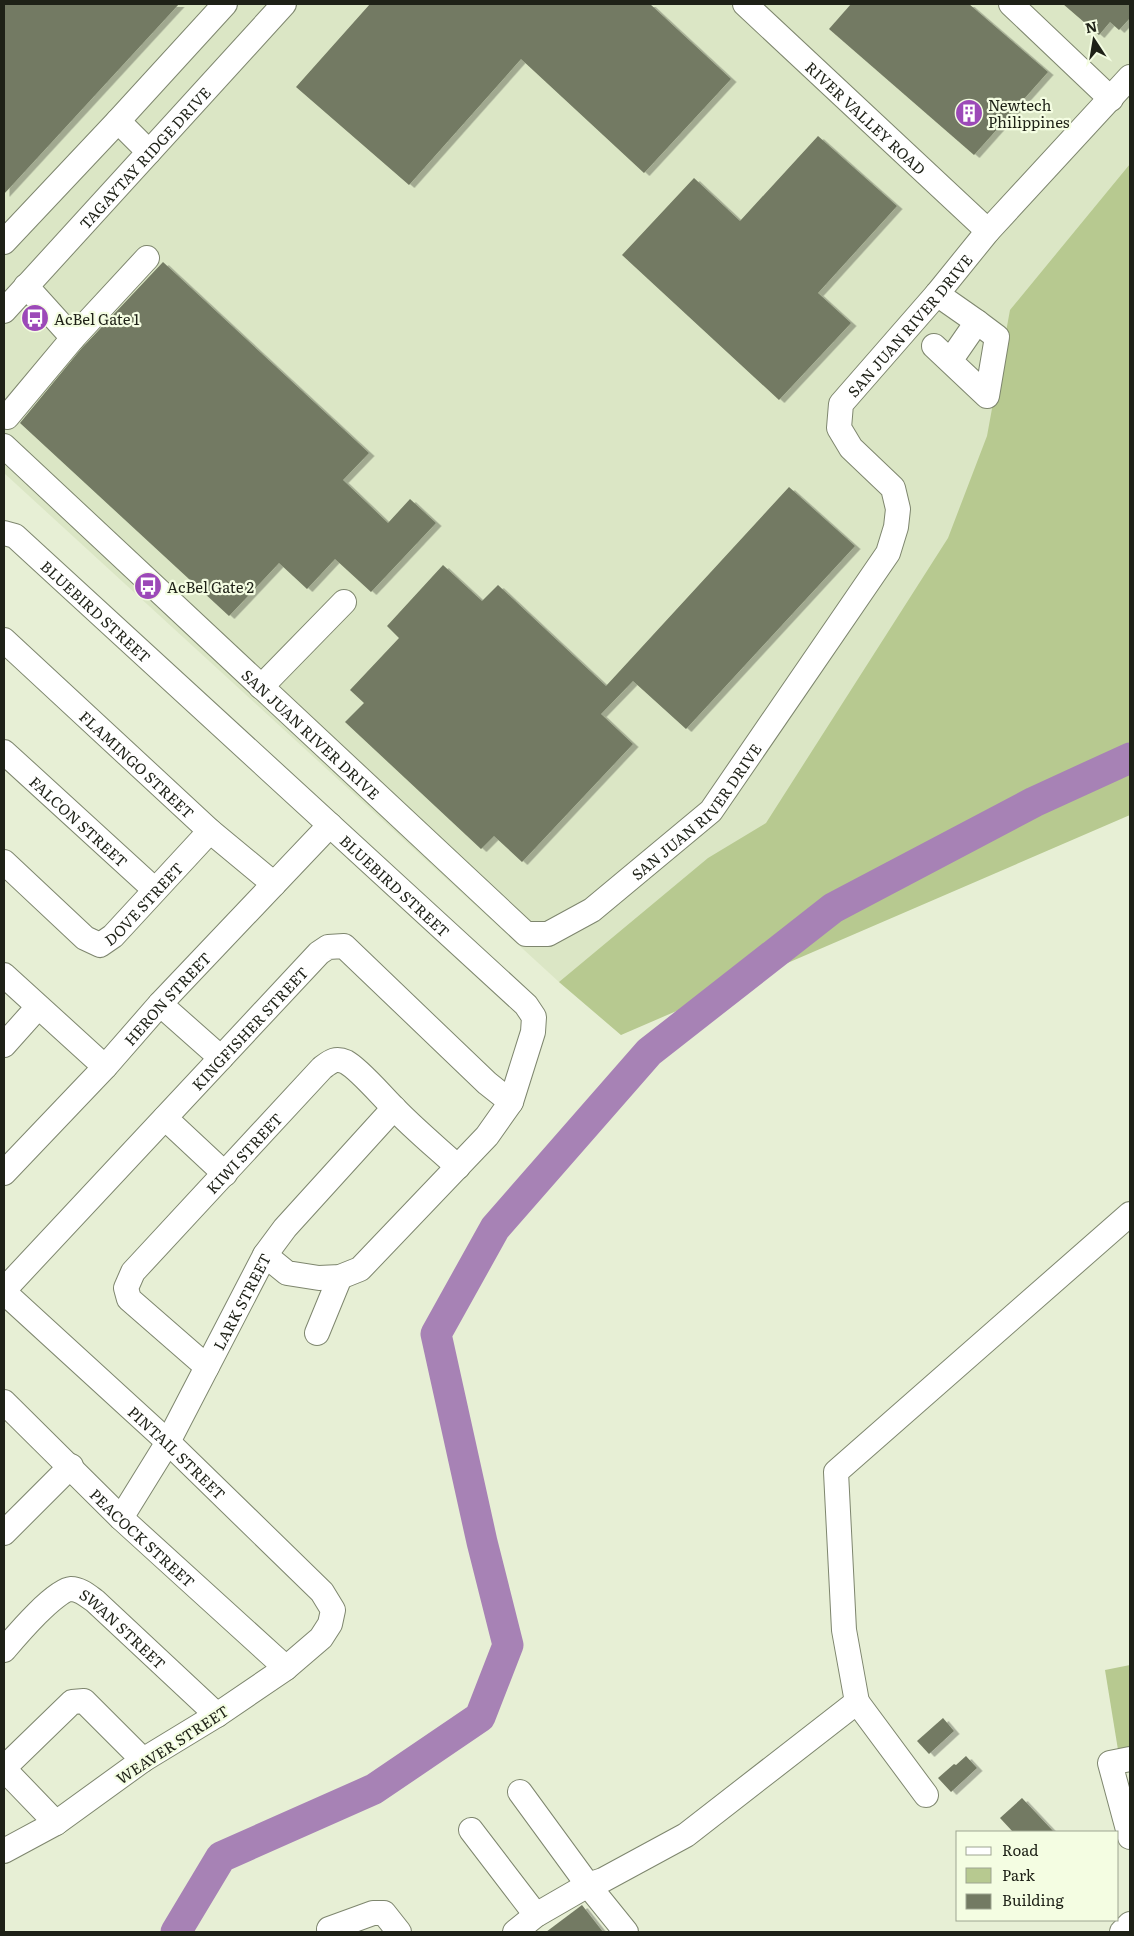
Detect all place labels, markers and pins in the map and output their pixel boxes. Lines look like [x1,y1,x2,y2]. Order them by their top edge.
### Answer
place label: Newtech Philippines [988,93,1070,133]
building icon: Newtech Philippines [954,98,984,128]
bus stop icon: AcBel Gate 1 [20,303,50,333]
place label: AcBel Gate 1 [54,307,140,330]
bus stop icon: AcBel Gate 2 [133,571,163,601]
place label: AcBel Gate 2 [167,575,255,598]

